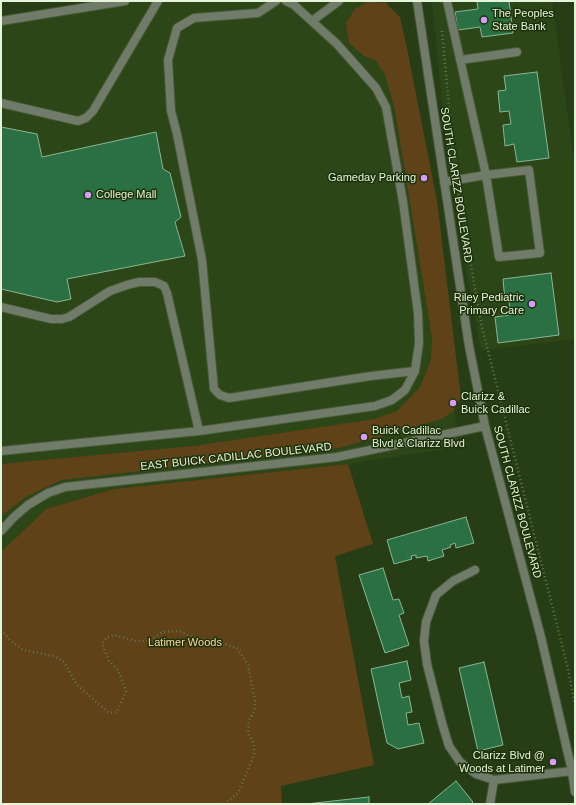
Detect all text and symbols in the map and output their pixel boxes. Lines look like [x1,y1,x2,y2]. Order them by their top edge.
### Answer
place label: The Peoples State Bank [492,7,554,33]
marker: The Peoples State Bank [479,15,489,25]
street label: SOUTH CLARIZZ BOULEVARD [437,106,475,264]
place label: Gameday Parking [328,171,416,185]
marker: Gameday Parking [419,173,429,183]
place label: College Mall [96,188,157,202]
marker: College Mall [83,190,93,200]
place label: Riley Pediatric Primary Care [454,291,524,317]
marker: Riley Pediatric Primary Care [527,299,537,309]
place label: Clarizz & Buick Cadillac [461,390,530,416]
marker: Clarizz & Buick Cadillac [448,398,458,408]
place label: Buick Cadillac Blvd & Clarizz Blvd [372,424,465,450]
street label: SOUTH CLARIZZ BOULEVARD [490,424,544,580]
marker: Buick Cadillac Blvd & Clarizz Blvd [359,432,369,442]
street label: EAST BUICK CADILLAC BOULEVARD [140,440,332,474]
park label: Latimer Woods [148,636,222,650]
place label: Clarizz Blvd @ Woods at Latimer [459,749,545,775]
marker: Clarizz Blvd @ Woods at Latimer [548,757,558,767]

